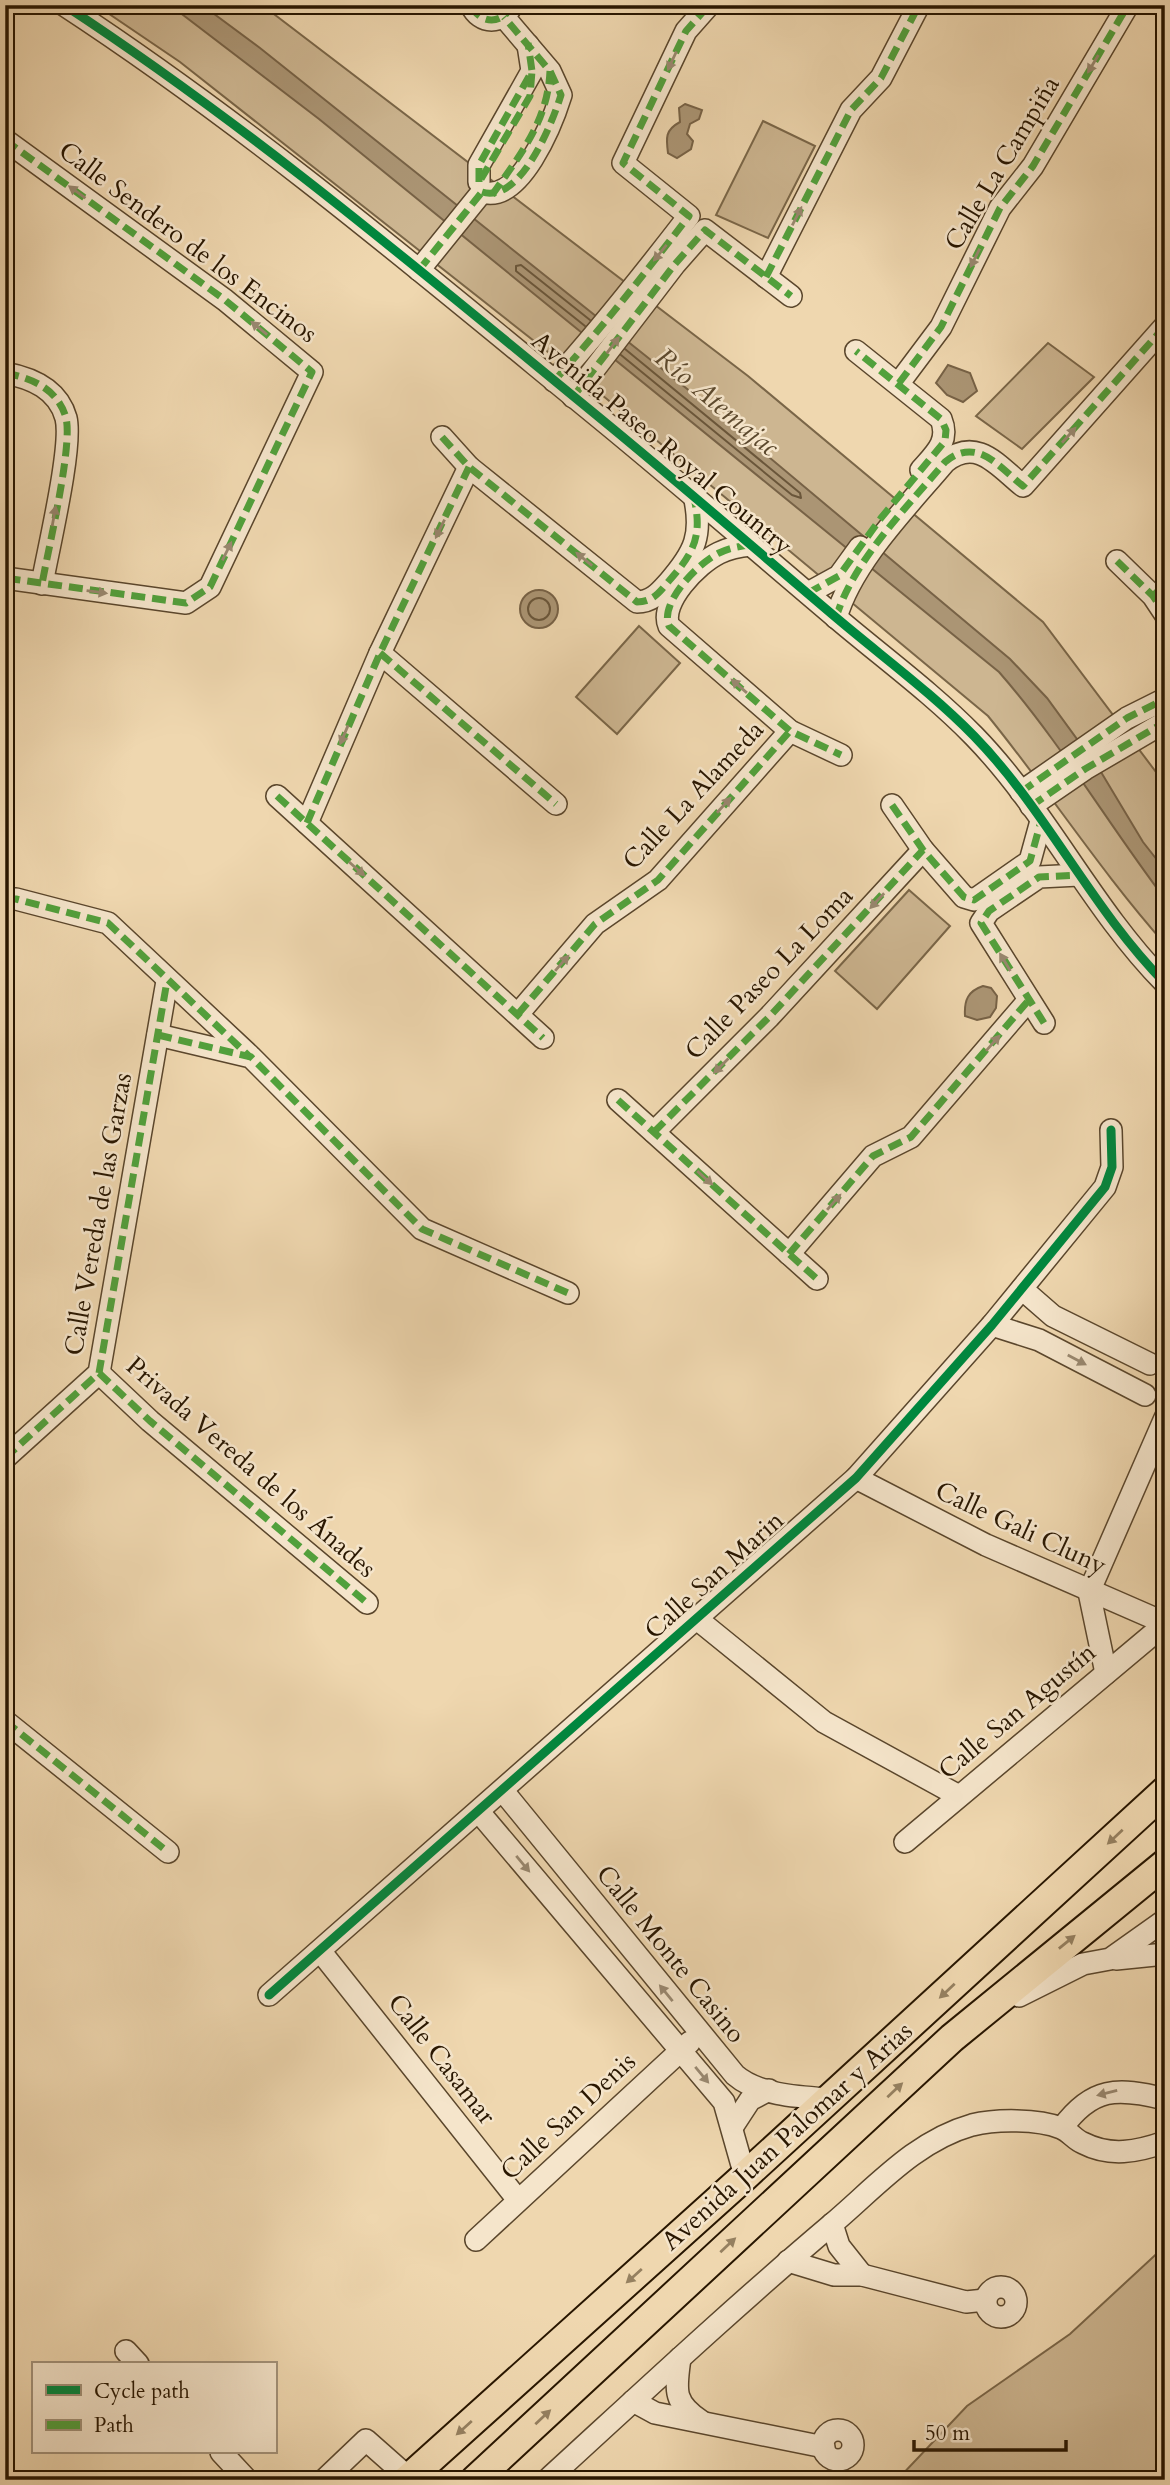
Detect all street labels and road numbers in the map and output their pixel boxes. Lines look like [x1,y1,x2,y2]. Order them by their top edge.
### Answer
street label: Calle La Campiña [936,69,1068,257]
street label: Calle Sendero de los Encinos [52,133,324,351]
street label: Avenida Paseo Royal Country [524,323,800,563]
street label: Calle La Alameda [615,713,771,877]
street label: Calle Paseo La Loma [677,879,861,1067]
street label: Calle Vereda de las Garzas [56,1070,140,1358]
street label: Privada Vereda de los Ánades [119,1349,383,1585]
street label: Calle Gali Cluny [930,1473,1113,1583]
street label: Calle San Marin [637,1503,791,1647]
street label: Calle San Agustín [931,1635,1103,1787]
street label: Calle Monte Casino [588,1858,754,2050]
street label: Calle Casamar [380,1986,504,2132]
street label: Avenida Juan Palomar y Arias [654,2014,920,2258]
street label: Calle San Denis [493,2044,643,2188]

